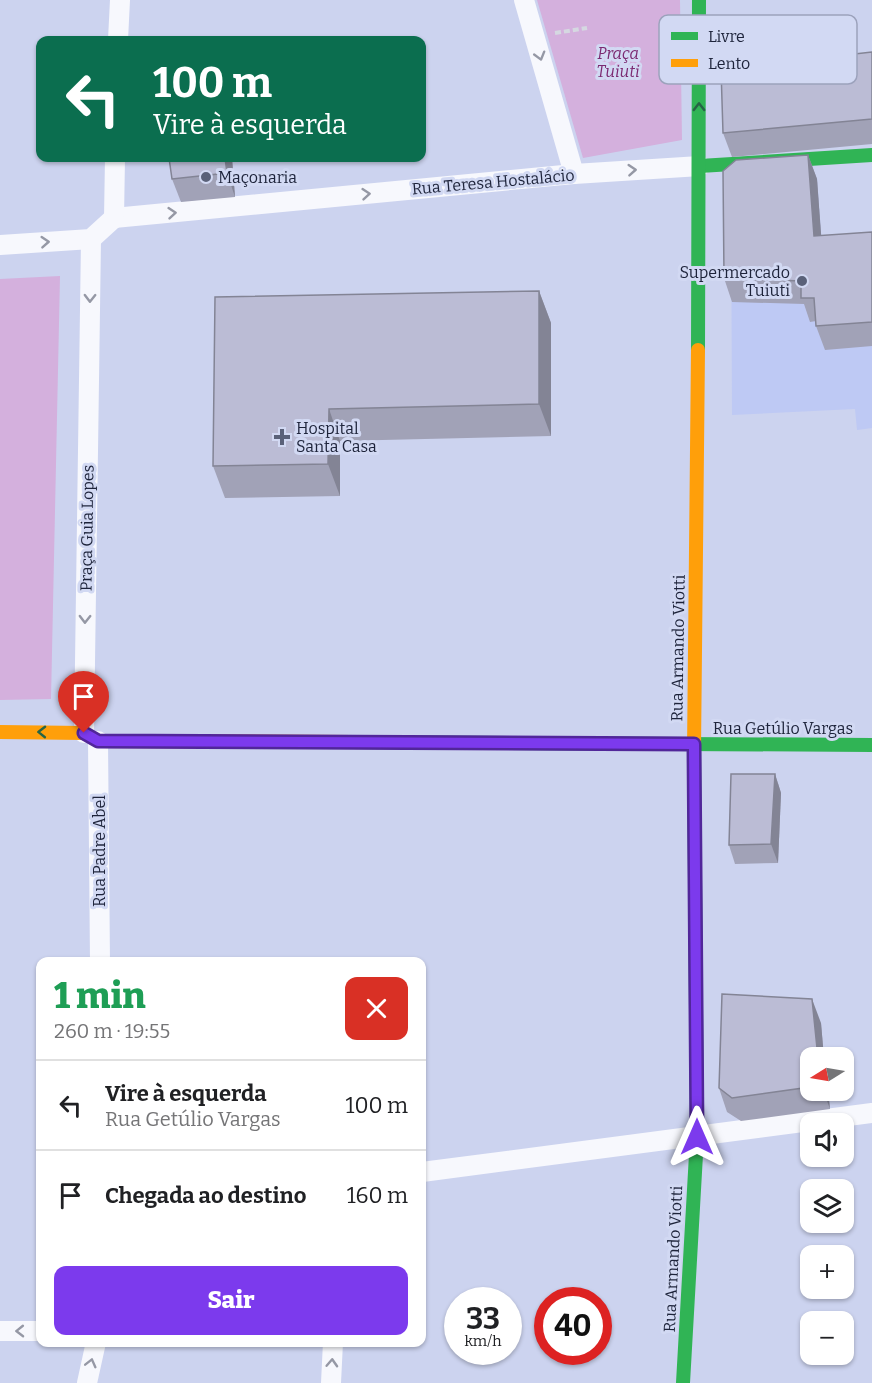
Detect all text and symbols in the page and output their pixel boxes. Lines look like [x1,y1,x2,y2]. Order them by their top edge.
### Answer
legend [659,15,857,84]
text: Livre [708,27,745,46]
park label: Praça Tuiuti [597,44,640,81]
one-way arrow [533,50,545,61]
text: Lento [708,54,750,73]
text: 100 m [153,58,272,108]
icon: left [54,60,132,138]
one-way arrow [693,103,706,112]
text: Vire à esquerda [153,109,347,141]
one-way arrow [628,164,637,177]
street label: Rua Teresa Hostalácio [411,165,575,199]
place label: Maçonaria [218,168,297,187]
marker: Maçonaria [199,170,213,184]
one-way arrow [362,188,371,201]
one-way arrow [167,207,176,220]
one-way arrow [41,236,50,249]
place label: Supermercado Tuiuti [680,263,790,300]
marker: Supermercado Tuiuti [795,274,809,288]
one-way arrow [84,293,96,302]
place label: Hospital Santa Casa [296,419,377,456]
marker: Hospital Santa Casa [273,428,291,446]
street label: Praça Guia Lopes [76,465,98,591]
street label: Rua Armando Viotti [667,574,689,722]
one-way arrow [79,614,91,623]
pin [58,671,109,733]
icon: arrive [67,680,100,713]
street label: Rua Getúlio Vargas [713,719,853,738]
one-way arrow [37,726,46,738]
street label: Rua Padre Abel [90,795,109,907]
text: 1 min [54,974,146,1018]
button: close [345,977,408,1040]
text: 260 m · 19:55 [54,1019,170,1043]
north arrow [800,1047,854,1101]
map controls [800,1047,854,1365]
text: Vire à esquerda [105,1080,266,1107]
icon: left [54,1089,87,1122]
text: 100 m [345,1092,408,1119]
position arrow [665,1105,729,1169]
text: Rua Getúlio Vargas [105,1107,281,1131]
button: sound [800,1113,854,1167]
icon: arrive [54,1179,87,1212]
button: layers [800,1179,854,1233]
text: Chegada ao destino [105,1182,306,1209]
text: 160 m [347,1182,408,1209]
street label: Rua Armando Viotti [660,1185,686,1333]
button: + [800,1245,854,1299]
button: Sair [54,1266,408,1335]
speed limit sign: 40 [534,1287,612,1365]
text: 33 [466,1301,500,1337]
button: − [800,1311,854,1365]
one-way arrow [16,1325,25,1337]
text: km/h [464,1332,502,1350]
one-way arrow [84,1358,97,1368]
one-way arrow [326,1358,339,1367]

